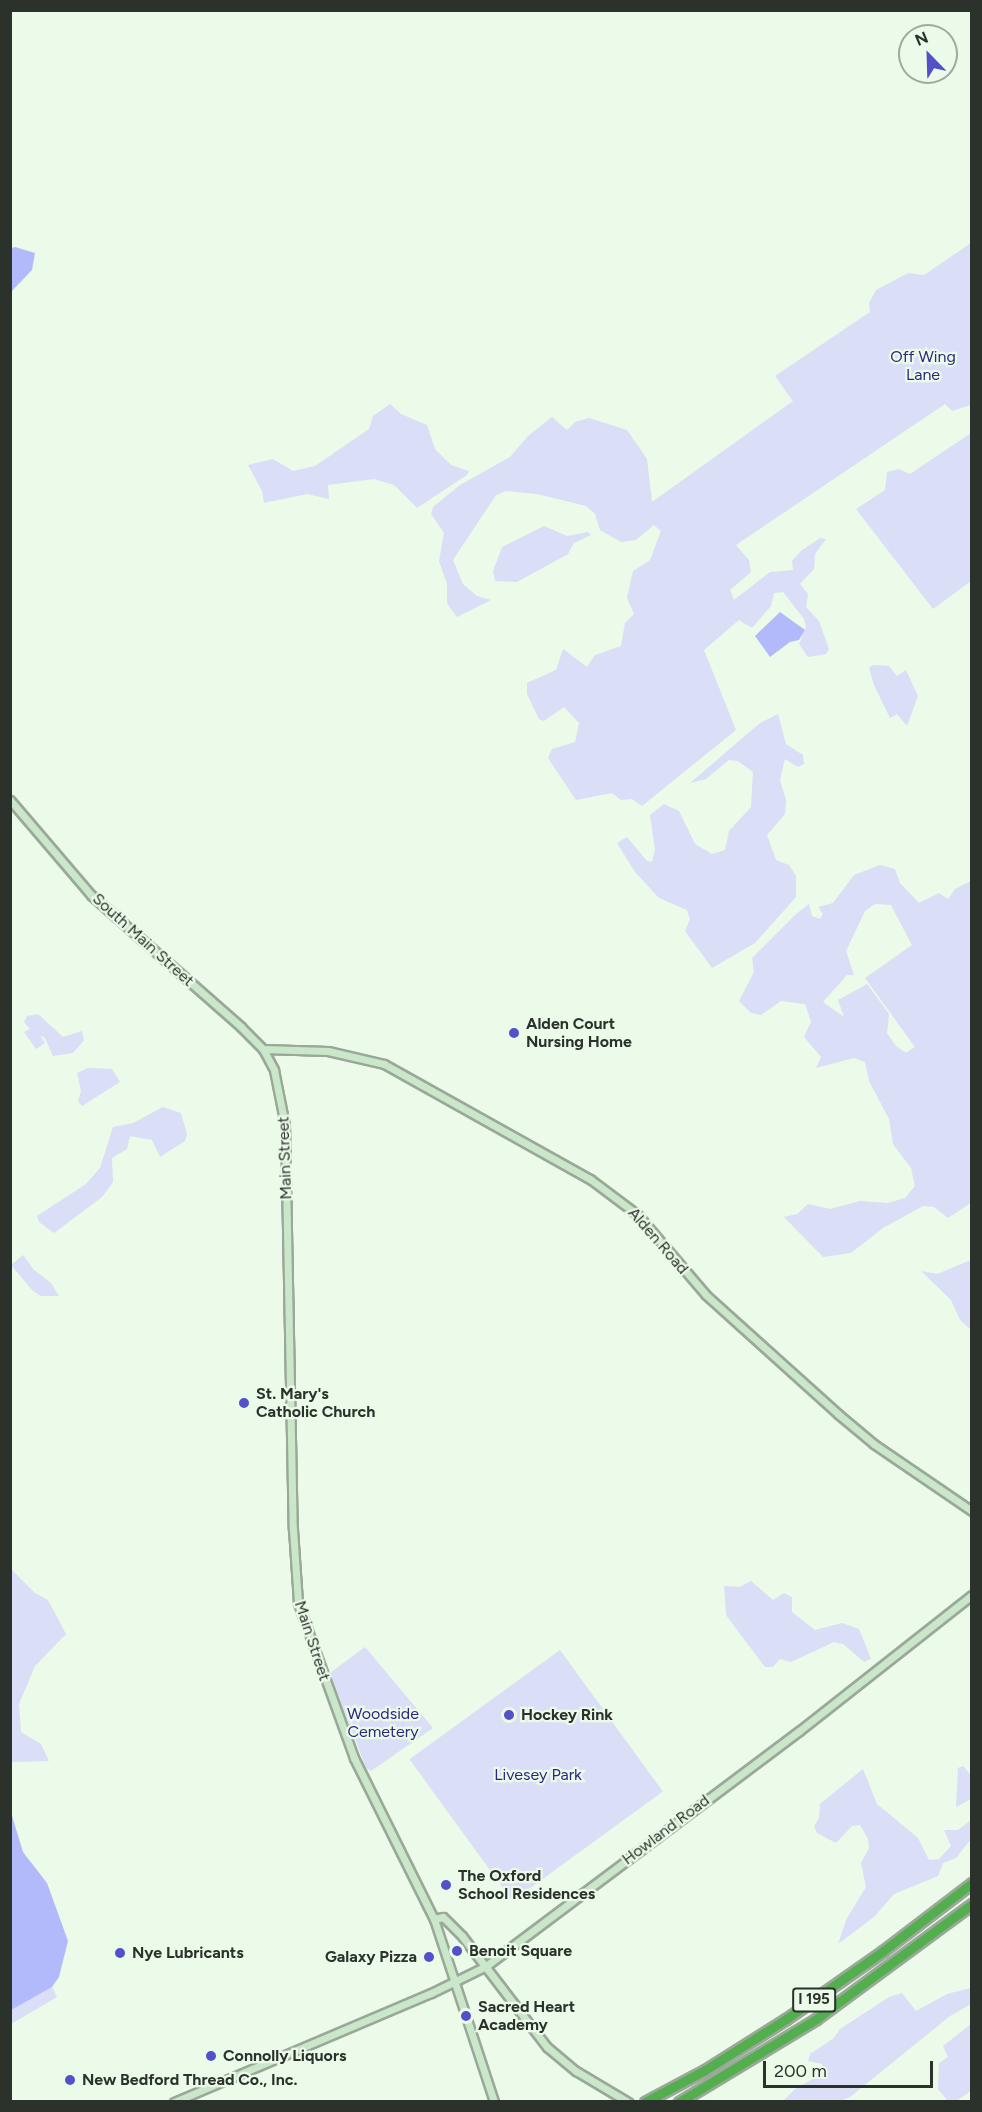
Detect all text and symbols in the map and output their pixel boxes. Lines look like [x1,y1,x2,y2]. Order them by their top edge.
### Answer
north arrow [898,24,958,84]
text: N [912,28,931,50]
park label: Off Wing Lane [890,347,956,385]
street label: South Main Street [88,889,198,991]
place label: Alden Court Nursing Home [526,1014,632,1052]
marker: Alden Court Nursing Home [507,1026,521,1040]
street label: Main Street [274,1116,296,1200]
street label: Alden Road [624,1204,692,1278]
place label: St. Mary's Catholic Church [256,1384,375,1422]
marker: St. Mary's Catholic Church [237,1396,251,1410]
street label: Main Street [290,1599,334,1683]
park label: Woodside Cemetery [347,1704,419,1742]
place label: Hockey Rink [521,1705,613,1725]
marker: Hockey Rink [502,1708,516,1722]
park label: Livesey Park [494,1765,582,1785]
street label: Howland Road [619,1791,713,1869]
place label: The Oxford School Residences [458,1866,595,1904]
marker: The Oxford School Residences [439,1878,453,1892]
place label: Benoit Square [469,1941,572,1961]
place label: Nye Lubricants [132,1943,244,1963]
marker: Benoit Square [450,1944,464,1958]
marker: Nye Lubricants [113,1946,127,1960]
place label: Galaxy Pizza [325,1947,417,1967]
marker: Galaxy Pizza [422,1950,436,1964]
road number: I 195 [792,1988,836,2012]
place label: Sacred Heart Academy [478,1997,575,2035]
marker: Sacred Heart Academy [459,2009,473,2023]
place label: Connolly Liquors [223,2046,346,2066]
marker: Connolly Liquors [204,2049,218,2063]
scale bar [766,2049,936,2087]
text: 200 m [774,2060,827,2082]
place label: New Bedford Thread Co., Inc. [82,2070,297,2090]
marker: New Bedford Thread Co., Inc. [63,2073,77,2087]

